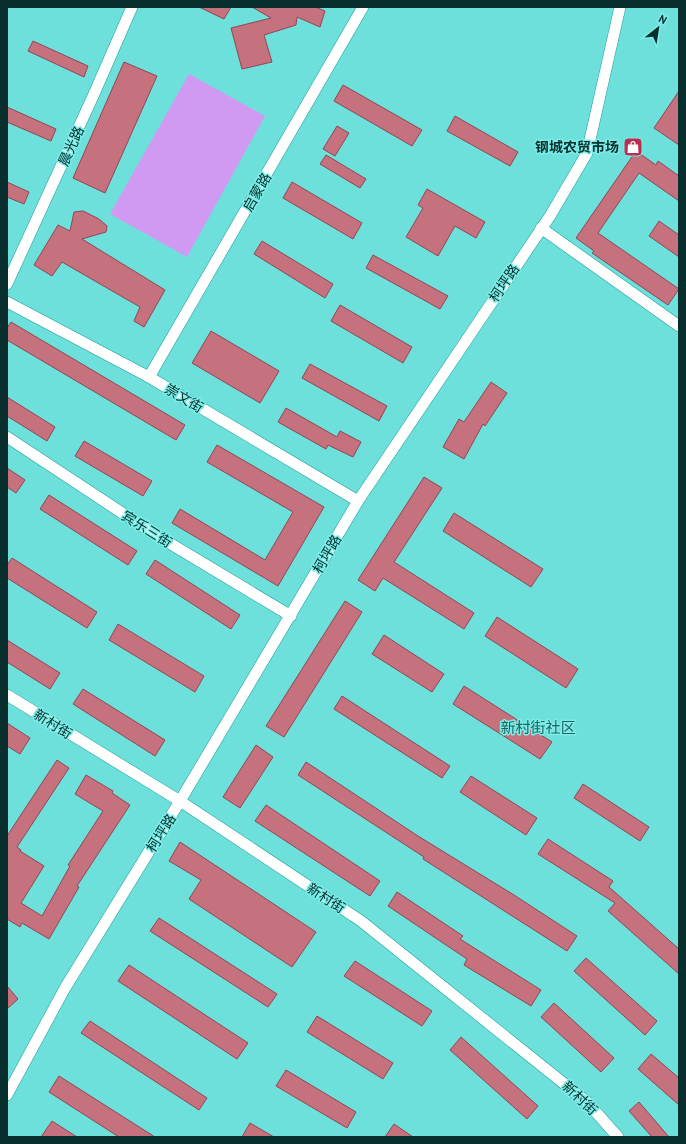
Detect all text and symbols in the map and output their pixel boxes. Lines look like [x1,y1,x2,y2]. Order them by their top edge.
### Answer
north arrow [638,8,678,48]
text: N [656,11,670,27]
street label: 晨光路 [54,123,88,169]
shop icon: 钢城农贸市场 [622,136,644,158]
place label: 钢城农贸市场 [535,138,619,156]
street label: 启蒙路 [239,169,275,215]
street label: 柯坪路 [485,261,523,305]
street label: 崇文街 [161,379,207,417]
street label: 宾乐三街 [118,507,176,551]
street label: 柯坪路 [309,531,345,577]
street label: 新村街 [30,705,76,743]
district label: 新村街社区 [500,718,576,737]
street label: 柯坪路 [142,810,180,856]
street label: 新村街 [303,879,349,917]
street label: 新村街 [559,1077,601,1119]

